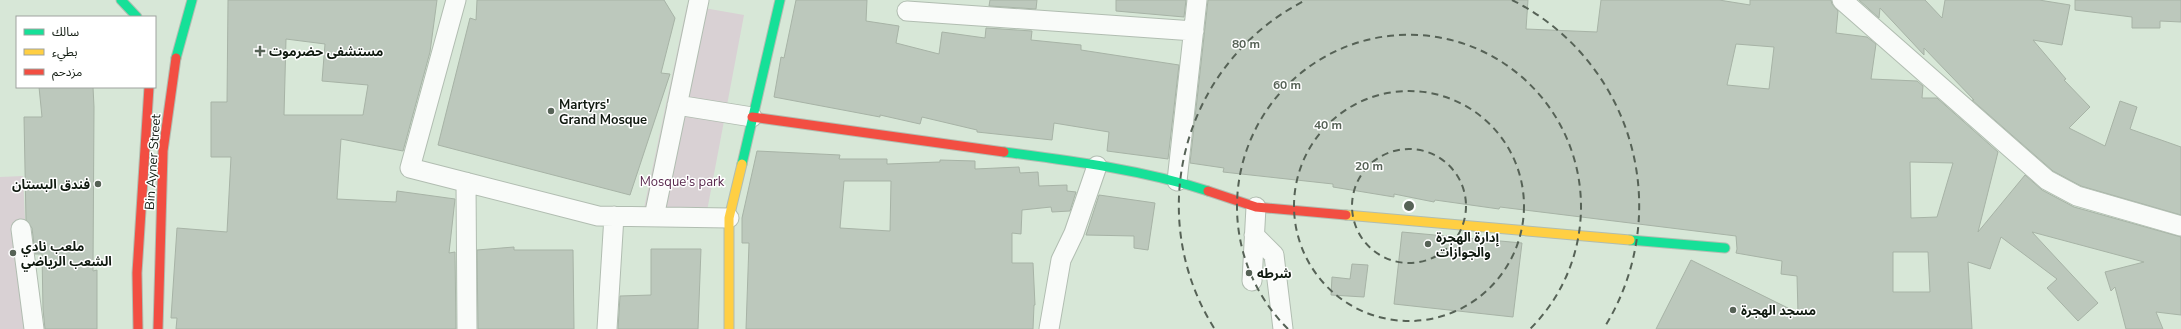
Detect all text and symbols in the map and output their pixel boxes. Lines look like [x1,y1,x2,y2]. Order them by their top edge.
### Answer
legend [16,16,156,88]
text: سالك [52,24,79,40]
text: 80 m [1232,36,1260,52]
place label: مستشفى حضرموت [269,43,383,61]
text: بطيء [52,44,78,62]
marker: مستشفى حضرموت [254,45,266,57]
text: مزدحم [52,64,82,81]
text: 60 m [1273,77,1301,93]
place label: Martyrs' Grand Mosque [559,96,647,129]
marker: Martyrs' Grand Mosque [546,106,556,116]
street label: Bin Ayner Street [141,113,165,211]
text: 40 m [1314,117,1342,133]
text: 20 m [1355,158,1383,174]
park label: Mosque's park [640,173,725,191]
place label: فندق البستان [12,176,90,194]
marker: فندق البستان [93,179,103,189]
centre of rings [1402,199,1416,213]
place label: إدارة الهجرة والجوازات [1436,229,1500,262]
place label: ملعب نادي الشعب الرياضي [21,238,112,272]
marker: إدارة الهجرة والجوازات [1423,239,1433,249]
marker: ملعب نادي الشعب الرياضي [8,248,18,258]
place label: شرطه [1257,265,1292,283]
marker: شرطه [1244,268,1254,278]
place label: مسجد الهجرة [1741,302,1816,320]
marker: مسجد الهجرة [1728,305,1738,315]

